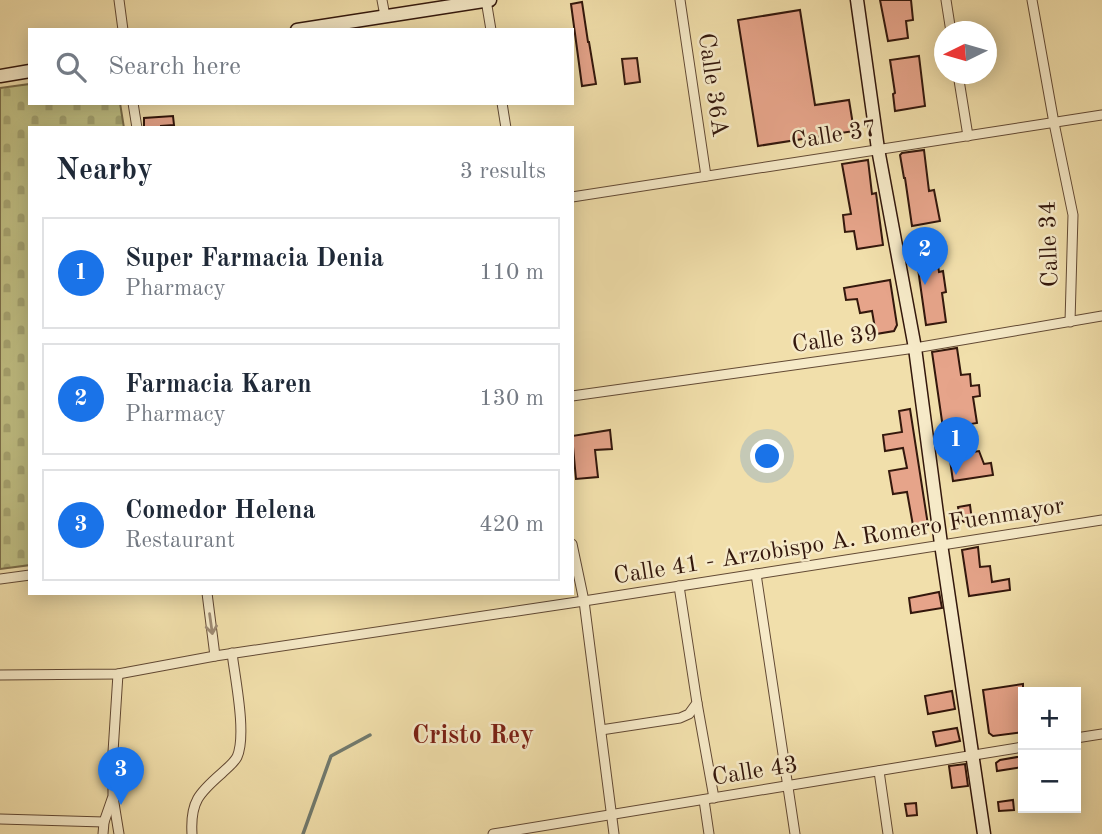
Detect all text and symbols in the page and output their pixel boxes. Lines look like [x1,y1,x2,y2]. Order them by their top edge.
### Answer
north arrow [934,21,997,84]
search box [28,28,574,105]
street label: Calle 36A [693,31,731,139]
icon: search [52,48,90,86]
text: Search here [108,54,241,80]
street label: Calle 37 [789,117,879,155]
text: Nearby [56,156,153,186]
text: 3 results [460,160,546,183]
street label: Calle 34 [1036,200,1064,288]
pin: 2 [902,227,948,285]
text: Super Farmacia Denia [125,246,384,272]
text: 1 [74,261,88,284]
text: 110 m [479,261,544,284]
text: Pharmacy [125,277,226,300]
street label: Calle 39 [791,322,879,358]
text: Farmacia Karen [125,372,312,398]
text: 2 [74,387,88,410]
text: 130 m [479,387,544,410]
text: Pharmacy [125,403,226,426]
pin: 1 [933,417,979,475]
your location [750,439,784,473]
street label: Calle 41 - Arzobispo A. Romero Fuenmayor [612,494,1066,590]
text: Comedor Helena [125,498,316,524]
text: 3 [74,513,88,536]
text: 420 m [479,513,544,536]
text: Restaurant [125,529,235,552]
one-way arrow [205,613,218,635]
map controls [1018,687,1081,813]
button: + [1018,687,1081,750]
district label: Cristo Rey [412,723,534,749]
pin: 3 [98,747,144,805]
button: − [1018,750,1081,813]
street label: Calle 43 [710,753,800,791]

